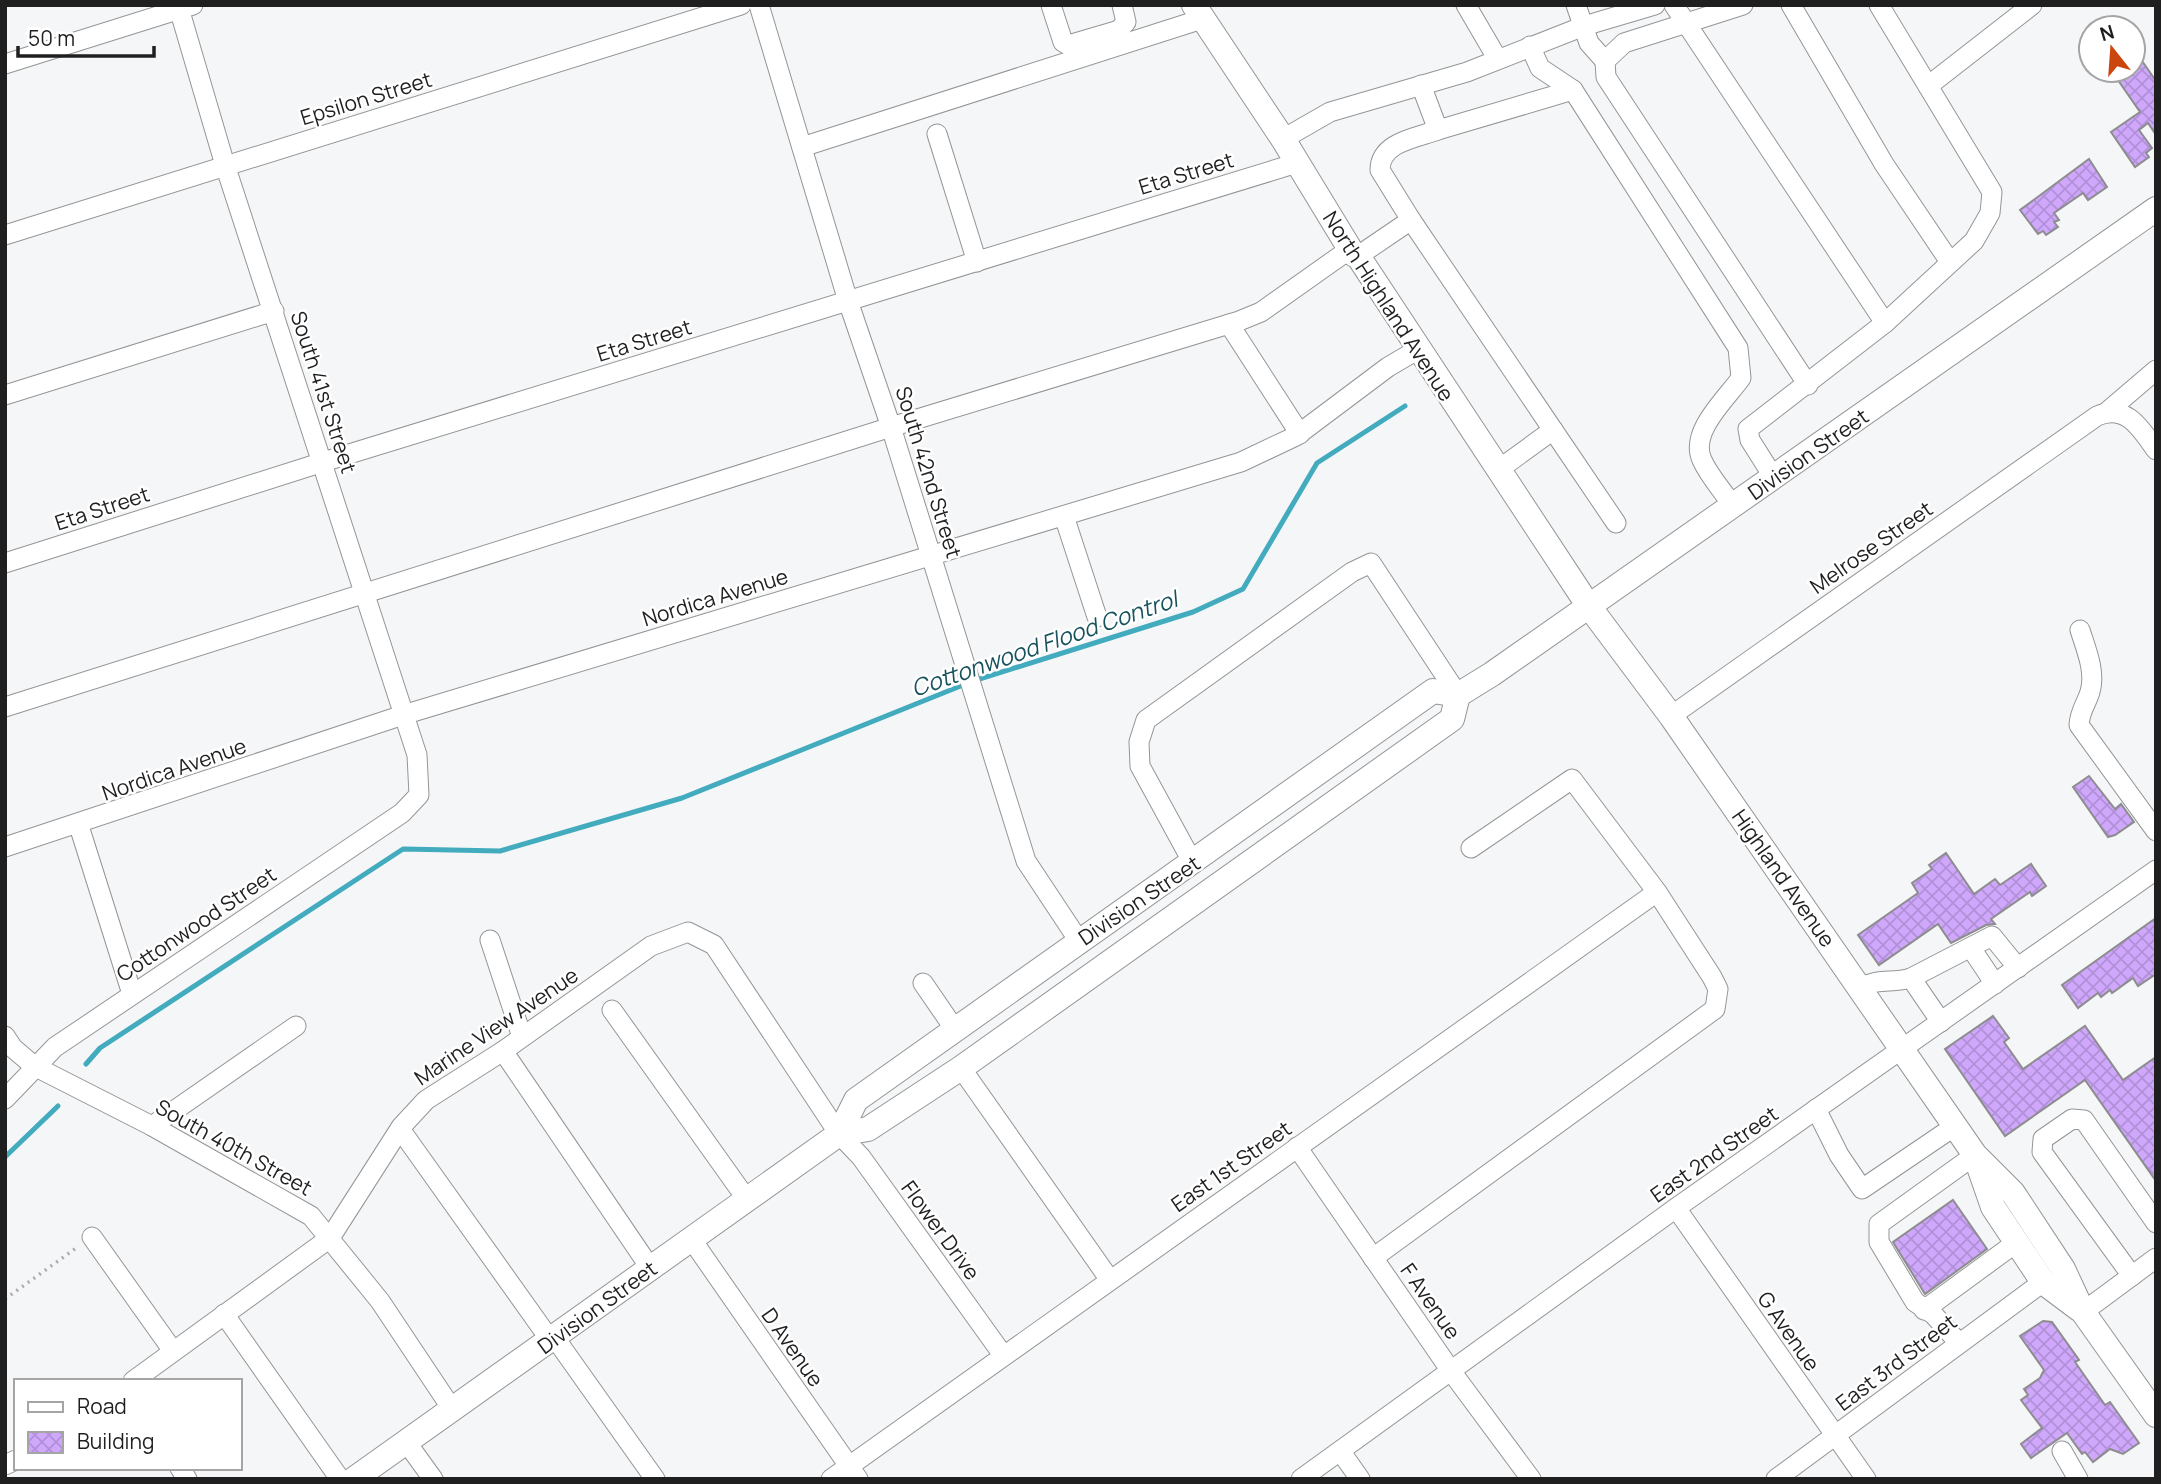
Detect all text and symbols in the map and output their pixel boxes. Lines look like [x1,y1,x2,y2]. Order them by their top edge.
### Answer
scale bar [18,14,154,58]
north arrow [2077,14,2147,84]
text: N [2097,18,2117,47]
text: 50 m [28,24,75,52]
street label: Epsilon Street [297,65,435,131]
street label: Eta Street [1135,145,1237,201]
street label: North Highland Avenue [1317,206,1461,406]
street label: South 41st Street [285,307,363,477]
street label: Eta Street [593,312,695,368]
street label: South 42nd Street [890,383,968,561]
street label: Division Street [1742,402,1874,506]
street label: Eta Street [51,480,153,536]
street label: Melrose Street [1804,494,1938,600]
street label: Nordica Avenue [639,562,791,632]
water label: Cottonwood Flood Control [907,582,1184,704]
street label: Nordica Avenue [98,731,250,807]
street label: Highland Avenue [1726,804,1842,952]
street label: Division Street [1073,849,1205,951]
street label: Cottonwood Street [111,860,281,988]
street label: Marine View Avenue [409,961,583,1091]
street label: South 40th Street [151,1092,317,1202]
street label: East 2nd Street [1645,1100,1783,1208]
street label: East 1st Street [1165,1114,1297,1218]
street label: Flower Drive [895,1175,987,1285]
street label: Division Street [532,1254,662,1360]
street label: F Avenue [1395,1257,1467,1345]
street label: G Avenue [1751,1286,1827,1376]
street label: D Avenue [756,1302,830,1392]
street label: East 3rd Street [1830,1307,1962,1417]
legend [14,1379,242,1470]
text: Road [77,1392,127,1420]
text: Building [77,1427,154,1455]

